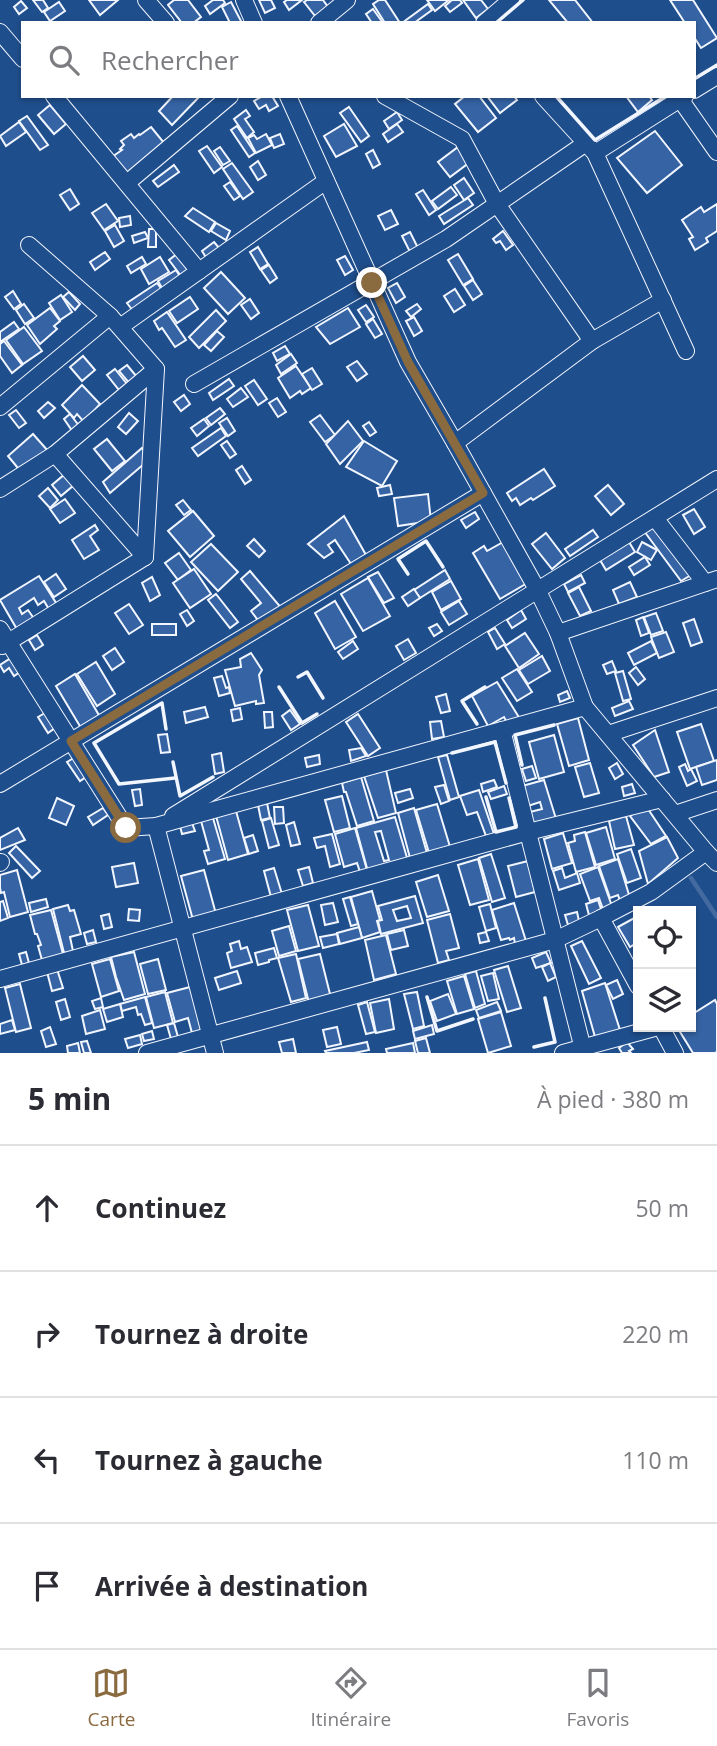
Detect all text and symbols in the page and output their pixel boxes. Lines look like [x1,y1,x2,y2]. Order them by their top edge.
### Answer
search box [21,21,696,98]
icon: search [45,41,83,79]
text: Rechercher [101,42,239,78]
route end [356,267,387,298]
route start [110,812,141,843]
map controls [633,906,696,1032]
button: locate [633,906,696,969]
button: layers [633,969,696,1032]
text: 5 min [28,1078,111,1119]
text: À pied · 380 m [537,1083,689,1115]
icon: ahead [28,1189,66,1227]
text: Continuez [95,1190,226,1226]
text: 50 m [635,1192,689,1224]
icon: right [28,1315,66,1353]
text: Tournez à droite [95,1316,308,1352]
text: 220 m [622,1318,689,1350]
icon: left [28,1441,66,1479]
text: Tournez à gauche [95,1442,323,1478]
text: 110 m [622,1444,689,1476]
icon: arrive [28,1567,66,1605]
text: Arrivée à destination [95,1568,368,1604]
tab: Carte [88,1664,135,1732]
tab: Itinéraire [311,1664,391,1732]
tab: Favoris [566,1664,629,1732]

